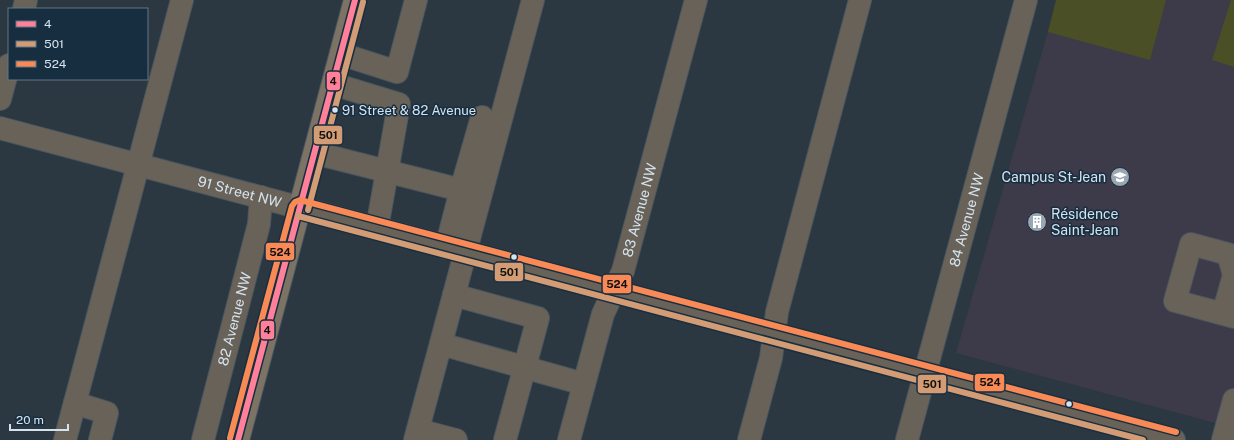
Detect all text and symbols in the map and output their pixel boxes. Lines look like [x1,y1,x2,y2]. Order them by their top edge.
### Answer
legend [8,8,148,80]
text: 4 [44,17,52,31]
text: 501 [44,37,64,51]
text: 524 [44,57,67,71]
line badge: 4 [326,71,341,91]
text: 4 [329,75,337,87]
place label: 91 Street & 82 Avenue [342,103,476,118]
marker: 91 Street & 82 Avenue [330,105,340,115]
line badge: 501 [313,125,343,145]
text: 501 [318,129,338,141]
street label: 83 Avenue NW [619,161,660,259]
school or university icon: Campus St-Jean [1109,166,1131,188]
place label: Campus St-Jean [1002,169,1106,185]
street label: 84 Avenue NW [946,171,987,269]
street label: 91 Street NW [196,173,284,211]
place label: Résidence Saint-Jean [1051,206,1119,238]
building icon: Résidence Saint-Jean [1026,211,1048,233]
line badge: 524 [265,242,295,261]
text: 524 [269,246,291,258]
unlabelled marker [509,252,519,262]
line badge: 501 [494,262,524,282]
text: 501 [499,266,519,278]
street label: 82 Avenue NW [215,270,254,368]
line badge: 524 [602,274,632,294]
text: 524 [606,278,628,290]
line badge: 4 [260,320,275,340]
text: 4 [263,324,271,336]
line badge: 524 [974,373,1005,392]
line badge: 501 [917,374,947,394]
text: 524 [979,376,1001,388]
text: 501 [922,378,942,390]
unlabelled marker [1064,399,1074,409]
scale bar [10,406,68,432]
text: 20 m [16,413,44,427]

